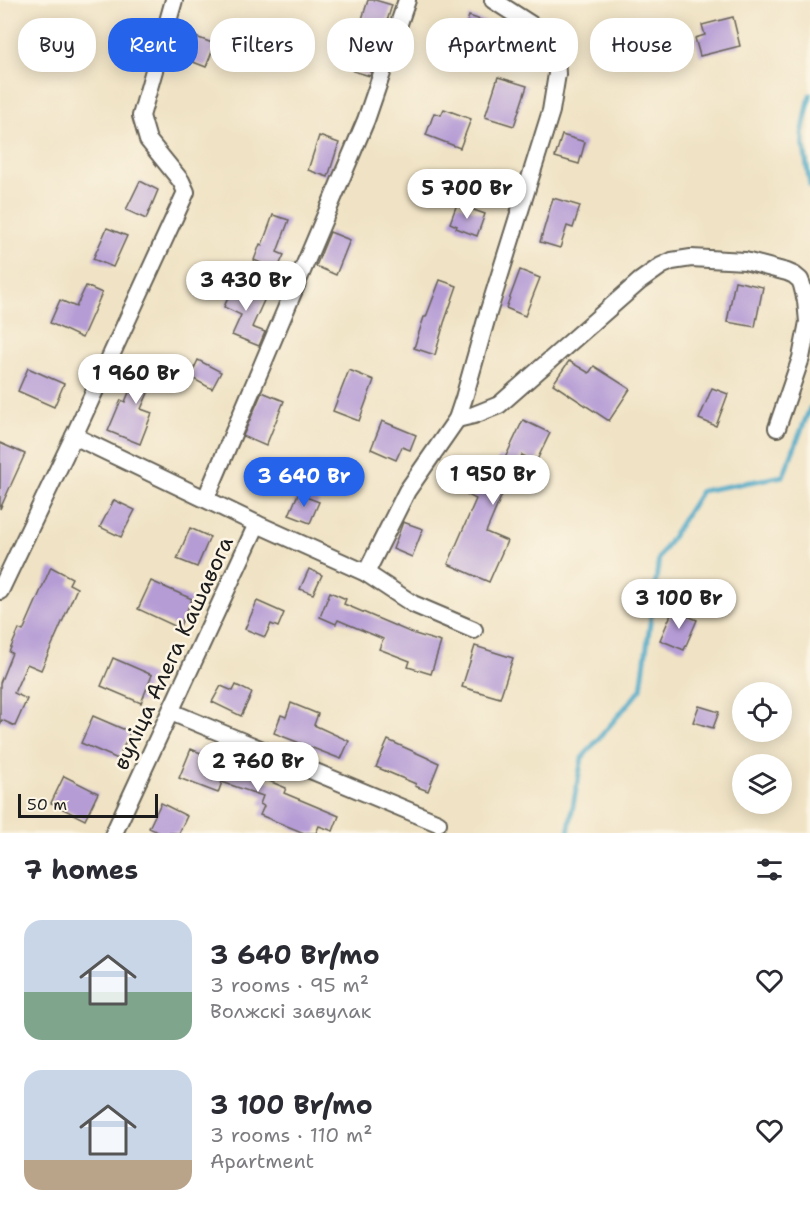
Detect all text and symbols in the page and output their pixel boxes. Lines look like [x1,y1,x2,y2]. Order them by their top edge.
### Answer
chip: Buy [18,18,96,72]
chip: Rent [108,18,198,72]
chip: Filters [210,18,315,72]
chip: New [327,18,414,72]
chip: Apartment [426,18,578,72]
chip: House [590,18,694,72]
pin: 5 700 Br [405,169,529,220]
text: 5 700 Br [421,175,513,201]
pin: 3 430 Br [184,261,308,312]
text: 3 430 Br [200,267,292,293]
pin: 1 960 Br [74,354,198,405]
text: 1 960 Br [92,360,180,386]
pin: 1 950 Br [431,455,555,506]
pin: 3 640 Br [242,457,366,508]
text: 1 950 Br [450,461,536,487]
text: 3 640 Br [258,463,350,489]
street label: вуліца Алега Кашавога [106,531,240,775]
pin: 3 100 Br [617,579,741,630]
text: 3 100 Br [635,585,723,611]
map controls [732,682,792,814]
button: locate [732,682,792,742]
pin: 2 760 Br [196,742,320,793]
text: 2 760 Br [212,748,304,774]
button: layers [732,754,792,814]
scale bar [18,791,158,818]
text: 50 m [27,794,67,815]
text: 7 homes [24,852,138,887]
icon: filters [753,853,786,886]
text: 3 640 Br/mo [210,937,380,972]
icon: home [72,944,144,1016]
icon: heart [753,964,786,997]
text: 3 rooms · 95 m² [210,972,369,998]
text: Волжскі завулак [210,998,371,1024]
text: 3 100 Br/mo [210,1087,373,1122]
icon: home [72,1094,144,1166]
icon: heart [753,1114,786,1147]
text: 3 rooms · 110 m² [210,1122,373,1148]
text: Apartment [210,1148,314,1174]

